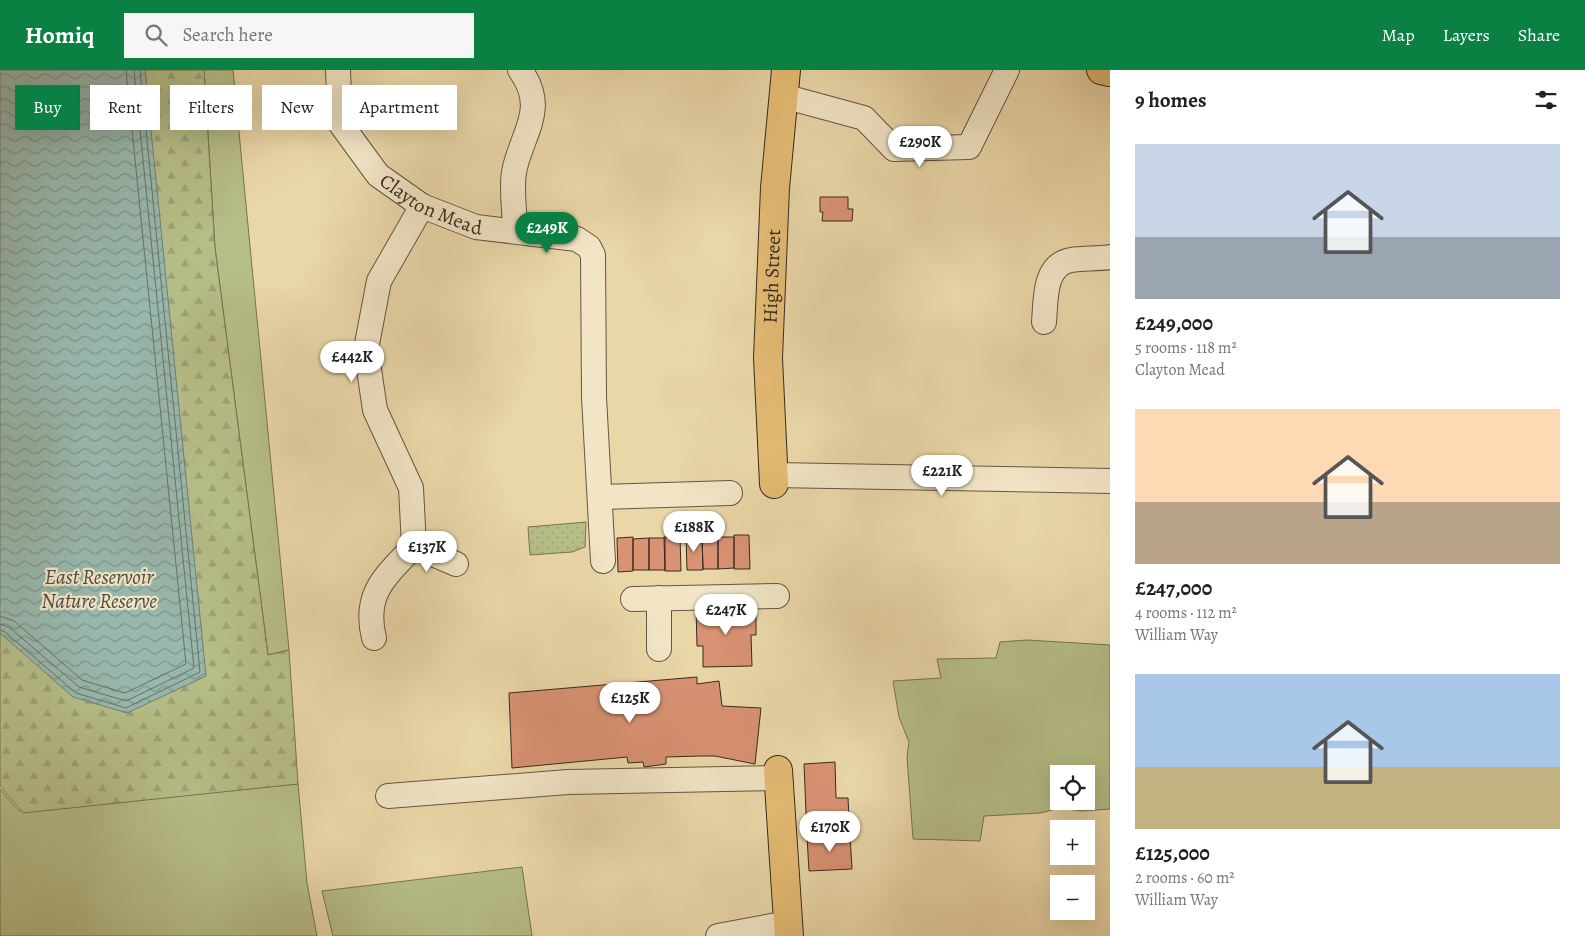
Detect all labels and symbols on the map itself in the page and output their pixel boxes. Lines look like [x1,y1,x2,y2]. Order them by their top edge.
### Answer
pin: £290K [885,126,955,168]
street label: Clayton Mead [374,167,484,242]
pin: £249K [512,212,582,254]
street label: High Street [756,228,787,324]
pin: £442K [317,340,387,383]
pin: £221K [907,454,977,497]
pin: £188K [659,510,729,553]
pin: £137K [392,530,462,573]
water label: East Reservoir Nature Reserve [41,563,157,615]
pin: £247K [691,594,761,636]
pin: £125K [595,682,665,724]
pin: £170K [795,810,865,853]

